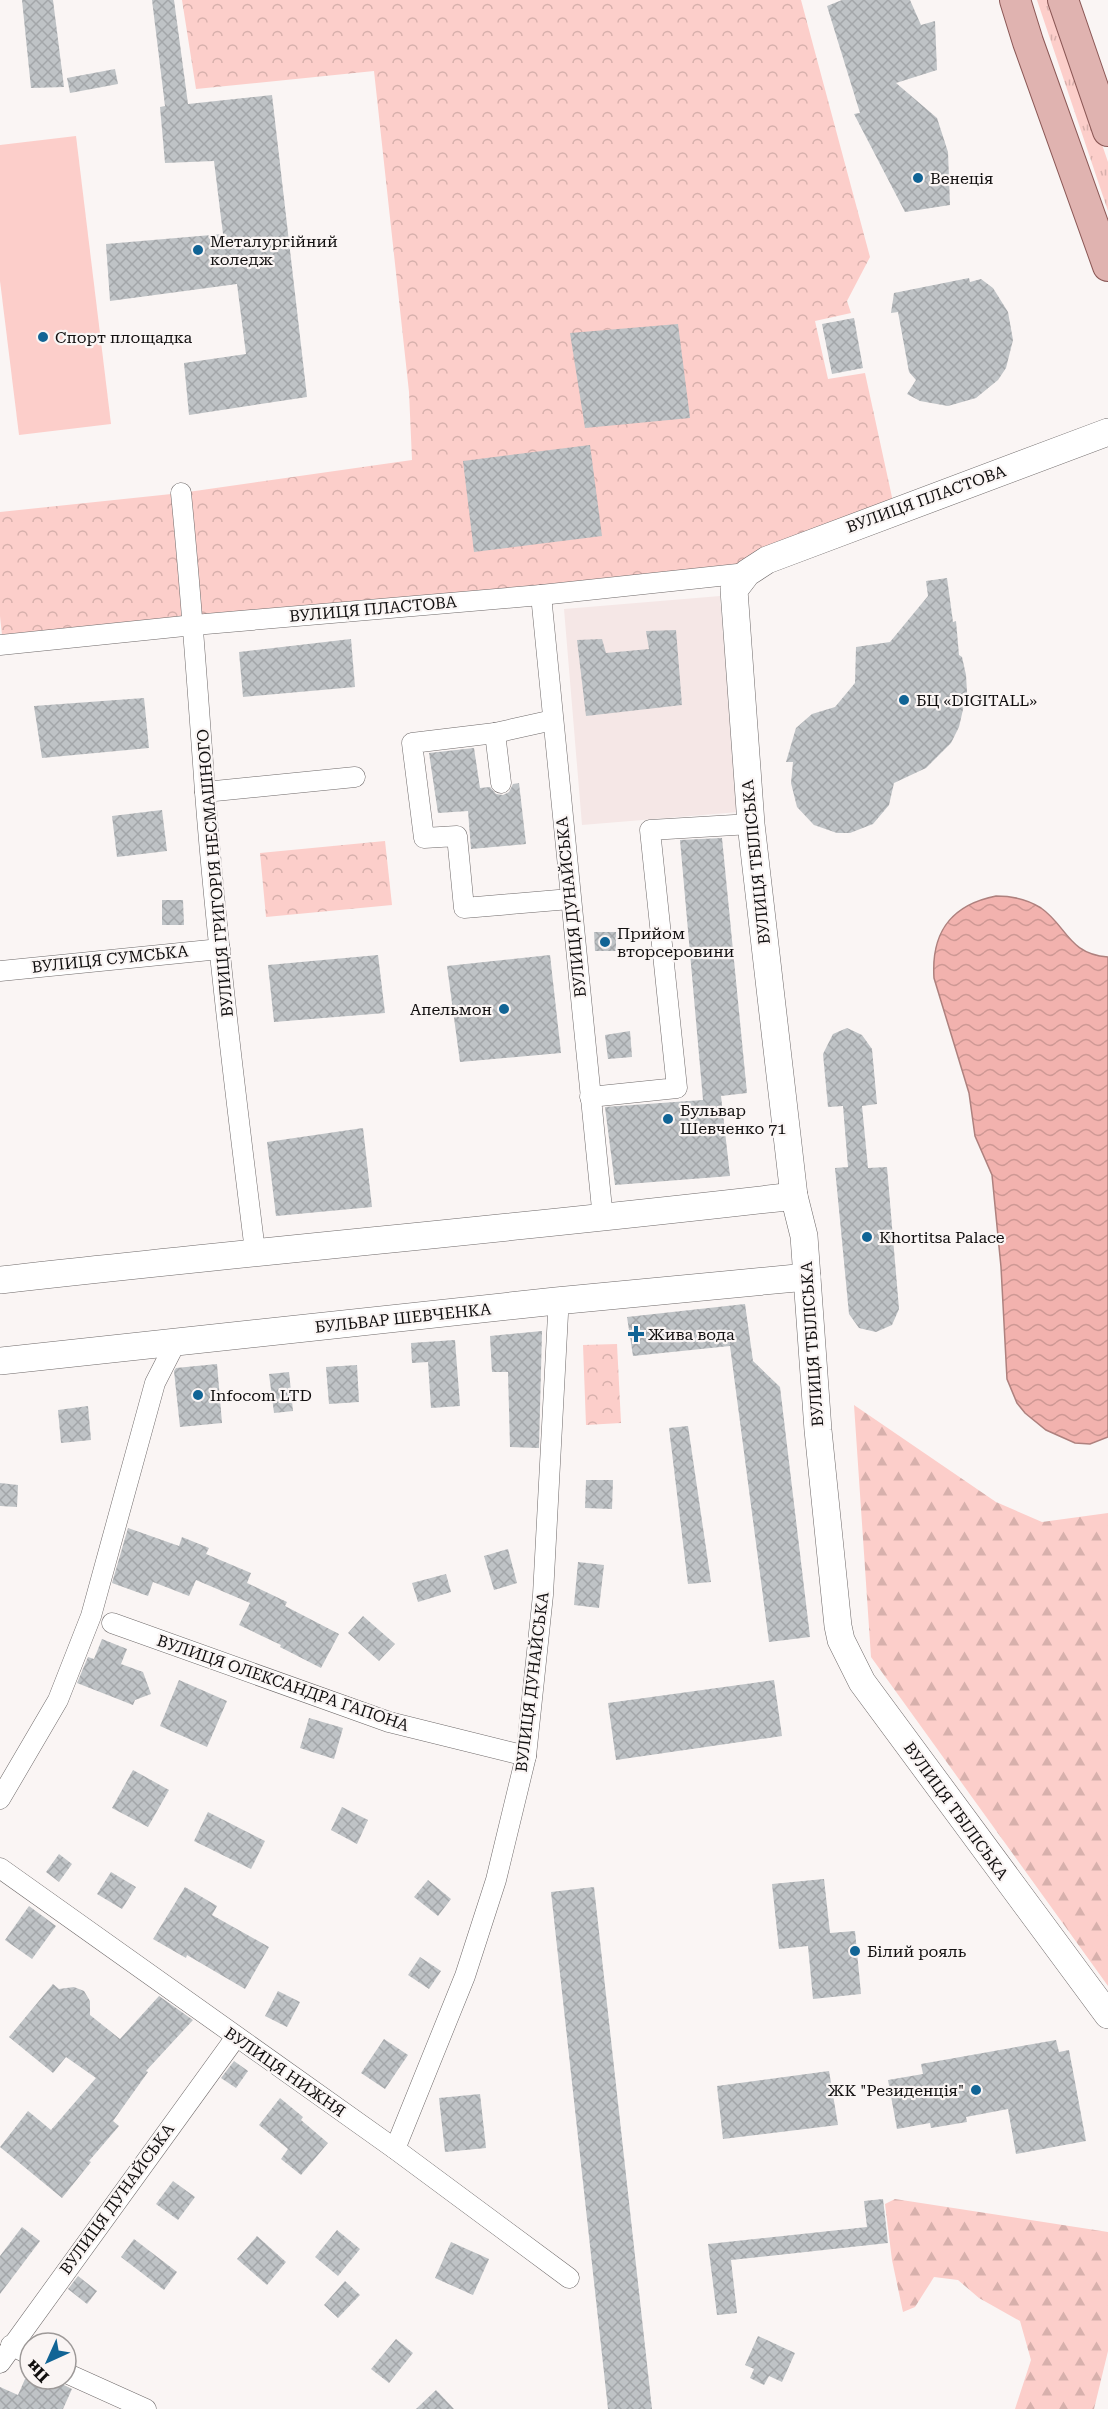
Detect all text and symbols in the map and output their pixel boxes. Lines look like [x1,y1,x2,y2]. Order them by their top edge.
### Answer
place label: Венеція [930,169,993,188]
marker: Венеція [911,171,925,185]
place label: Металургійний коледж [210,232,338,269]
marker: Металургійний коледж [191,243,205,257]
place label: Спорт площадка [55,328,192,347]
marker: Спорт площадка [36,330,50,344]
street label: ВУЛИЦЯ ПЛАСТОВА [844,461,1009,537]
street label: ВУЛИЦЯ ПЛАСТОВА [288,592,458,626]
place label: БЦ «DIGITALL» [916,691,1037,710]
marker: БЦ «DIGITALL» [897,693,911,707]
street label: ВУЛИЦЯ ГРИГОРІЯ НЕСМАШНОГО [193,728,237,1018]
street label: ВУЛИЦЯ ТБІЛІСЬКА [738,778,774,945]
street label: ВУЛИЦЯ ДУНАЙСЬКА [552,815,590,998]
place label: Прийом вторсеровини [617,924,735,961]
marker: Прийом вторсеровини [598,935,612,949]
street label: ВУЛИЦЯ СУМСЬКА [31,941,190,977]
place label: Апельмон [410,1000,492,1019]
marker: Апельмон [497,1002,511,1016]
place label: Бульвар Шевченко 71 [680,1101,786,1138]
marker: Бульвар Шевченко 71 [661,1112,675,1126]
place label: Khortitsa Palace [879,1228,1005,1247]
marker: Khortitsa Palace [860,1230,874,1244]
street label: ВУЛИЦЯ ТБІЛІСЬКА [797,1260,827,1427]
street label: БУЛЬВАР ШЕВЧЕНКА [314,1299,493,1337]
place label: Жива вода [648,1325,735,1344]
marker: Жива вода [629,1327,643,1341]
place label: Infocom LTD [210,1386,312,1405]
marker: Infocom LTD [191,1388,205,1402]
street label: ВУЛИЦЯ ДУНАЙСЬКА [512,1590,553,1773]
street label: ВУЛИЦЯ ОЛЕКСАНДРА ГАПОНА [155,1631,412,1735]
street label: ВУЛИЦЯ ТБІЛІСЬКА [900,1738,1013,1884]
place label: Білий рояль [867,1942,967,1961]
marker: Білий рояль [848,1944,862,1958]
street label: ВУЛИЦЯ НИЖНЯ [221,2023,349,2121]
place label: ЖК "Резиденція" [828,2081,964,2100]
marker: ЖК "Резиденція" [969,2083,983,2097]
street label: ВУЛИЦЯ ДУНАЙСЬКА [56,2119,179,2278]
north arrow [18,2331,78,2391]
text: Пн [22,2356,53,2386]

